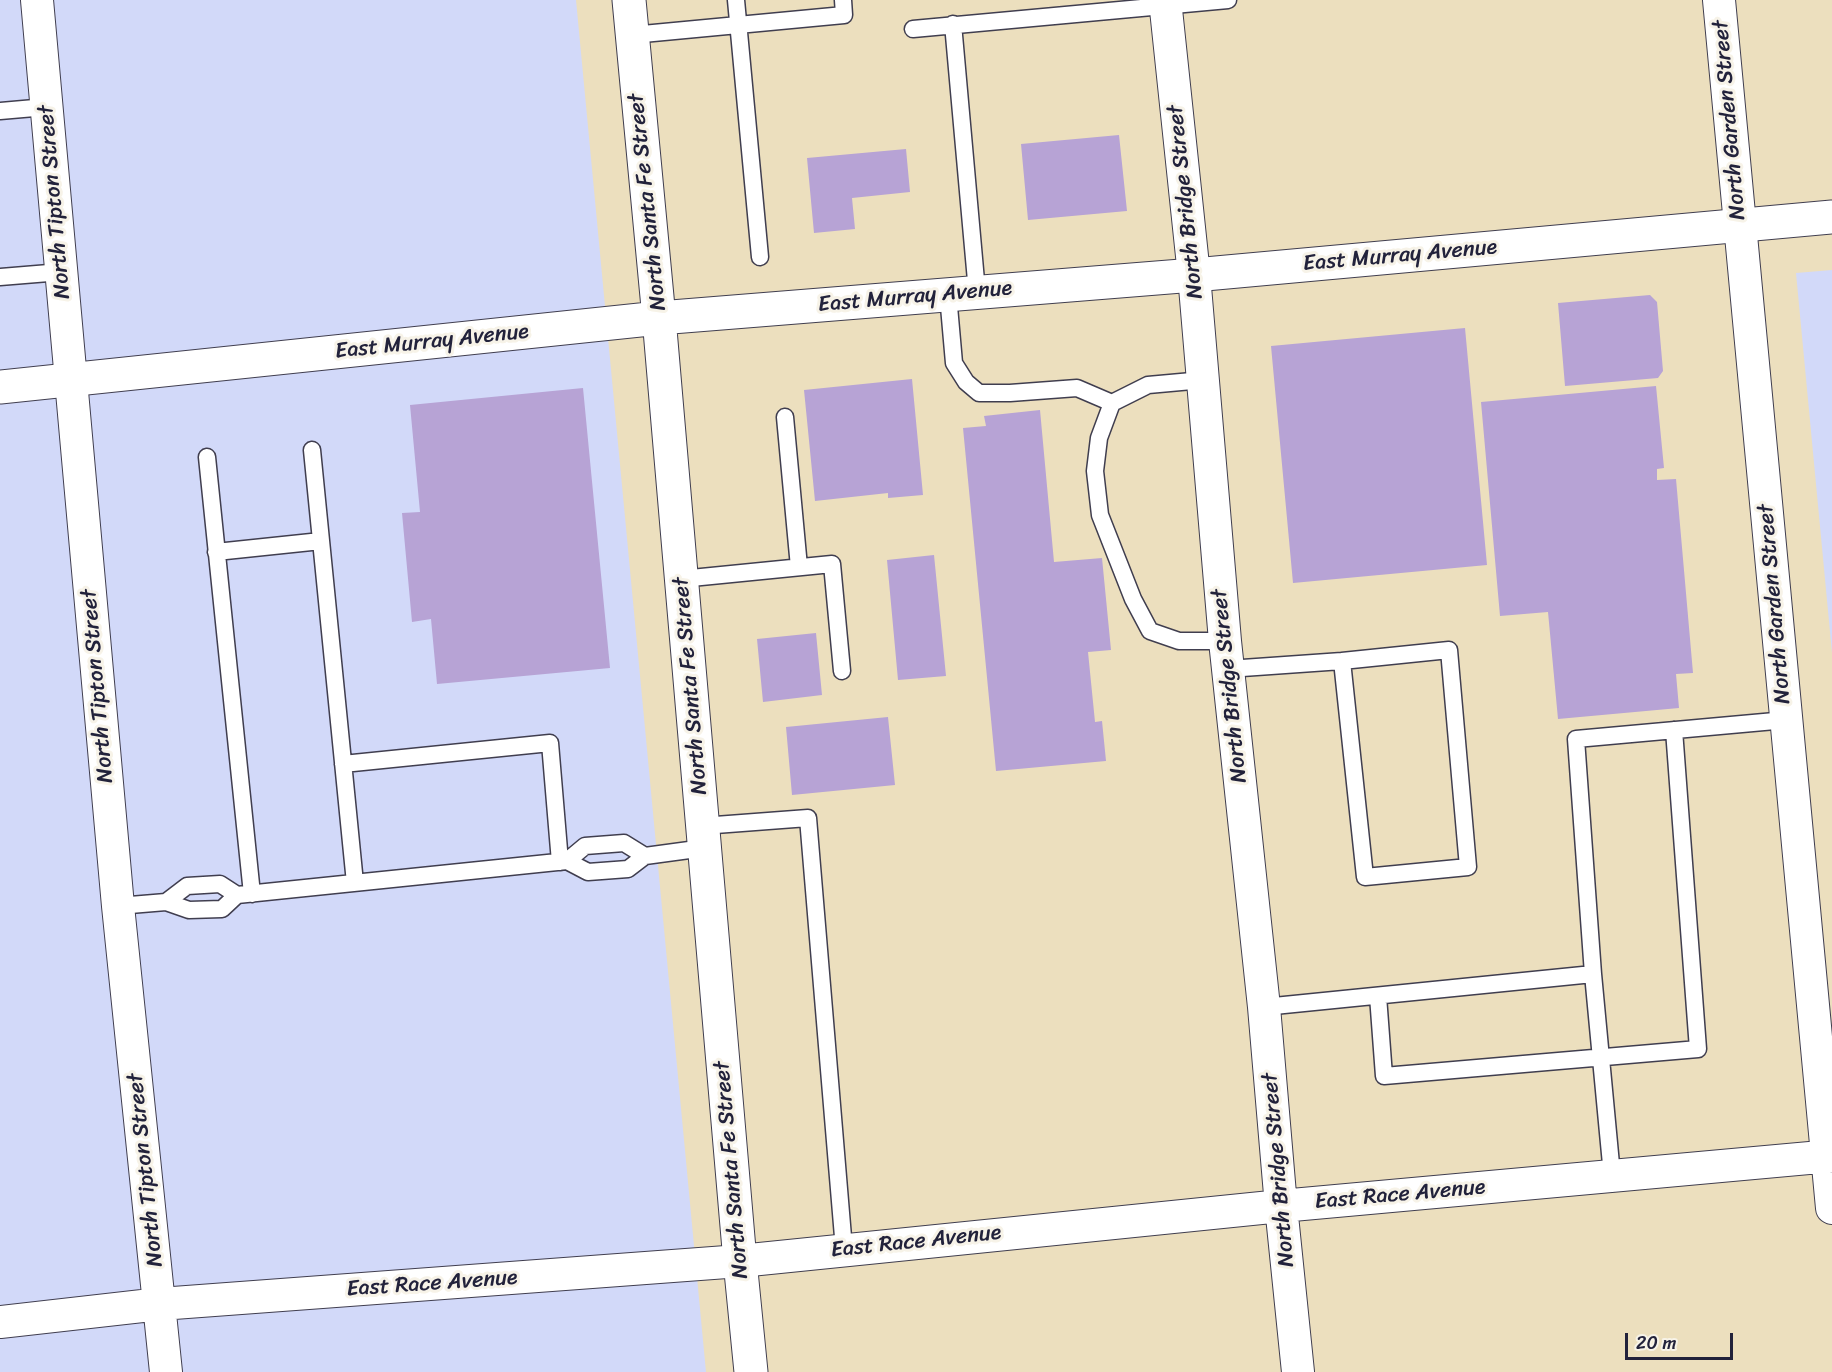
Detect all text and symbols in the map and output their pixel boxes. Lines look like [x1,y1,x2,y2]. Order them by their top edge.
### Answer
street label: North Garden Street [1708,19,1752,221]
street label: North Santa Fe Street [623,92,673,312]
street label: North Tipton Street [33,104,77,300]
street label: North Bridge Street [1163,104,1209,300]
street label: East Murray Avenue [1302,234,1498,278]
street label: East Murray Avenue [817,275,1013,319]
street label: East Murray Avenue [334,319,530,365]
street label: North Garden Street [1753,503,1797,705]
street label: North Santa Fe Street [668,576,714,796]
street label: North Tipton Street [76,588,120,784]
street label: North Bridge Street [1207,588,1253,784]
street label: North Santa Fe Street [709,1060,755,1280]
street label: North Tipton Street [123,1072,169,1268]
street label: North Bridge Street [1257,1072,1301,1268]
street label: East Race Avenue [1314,1174,1486,1216]
street label: East Race Avenue [829,1220,1003,1264]
street label: East Race Avenue [346,1265,518,1303]
scale bar [1628,1321,1736,1359]
text: 20 m [1636,1327,1676,1359]

